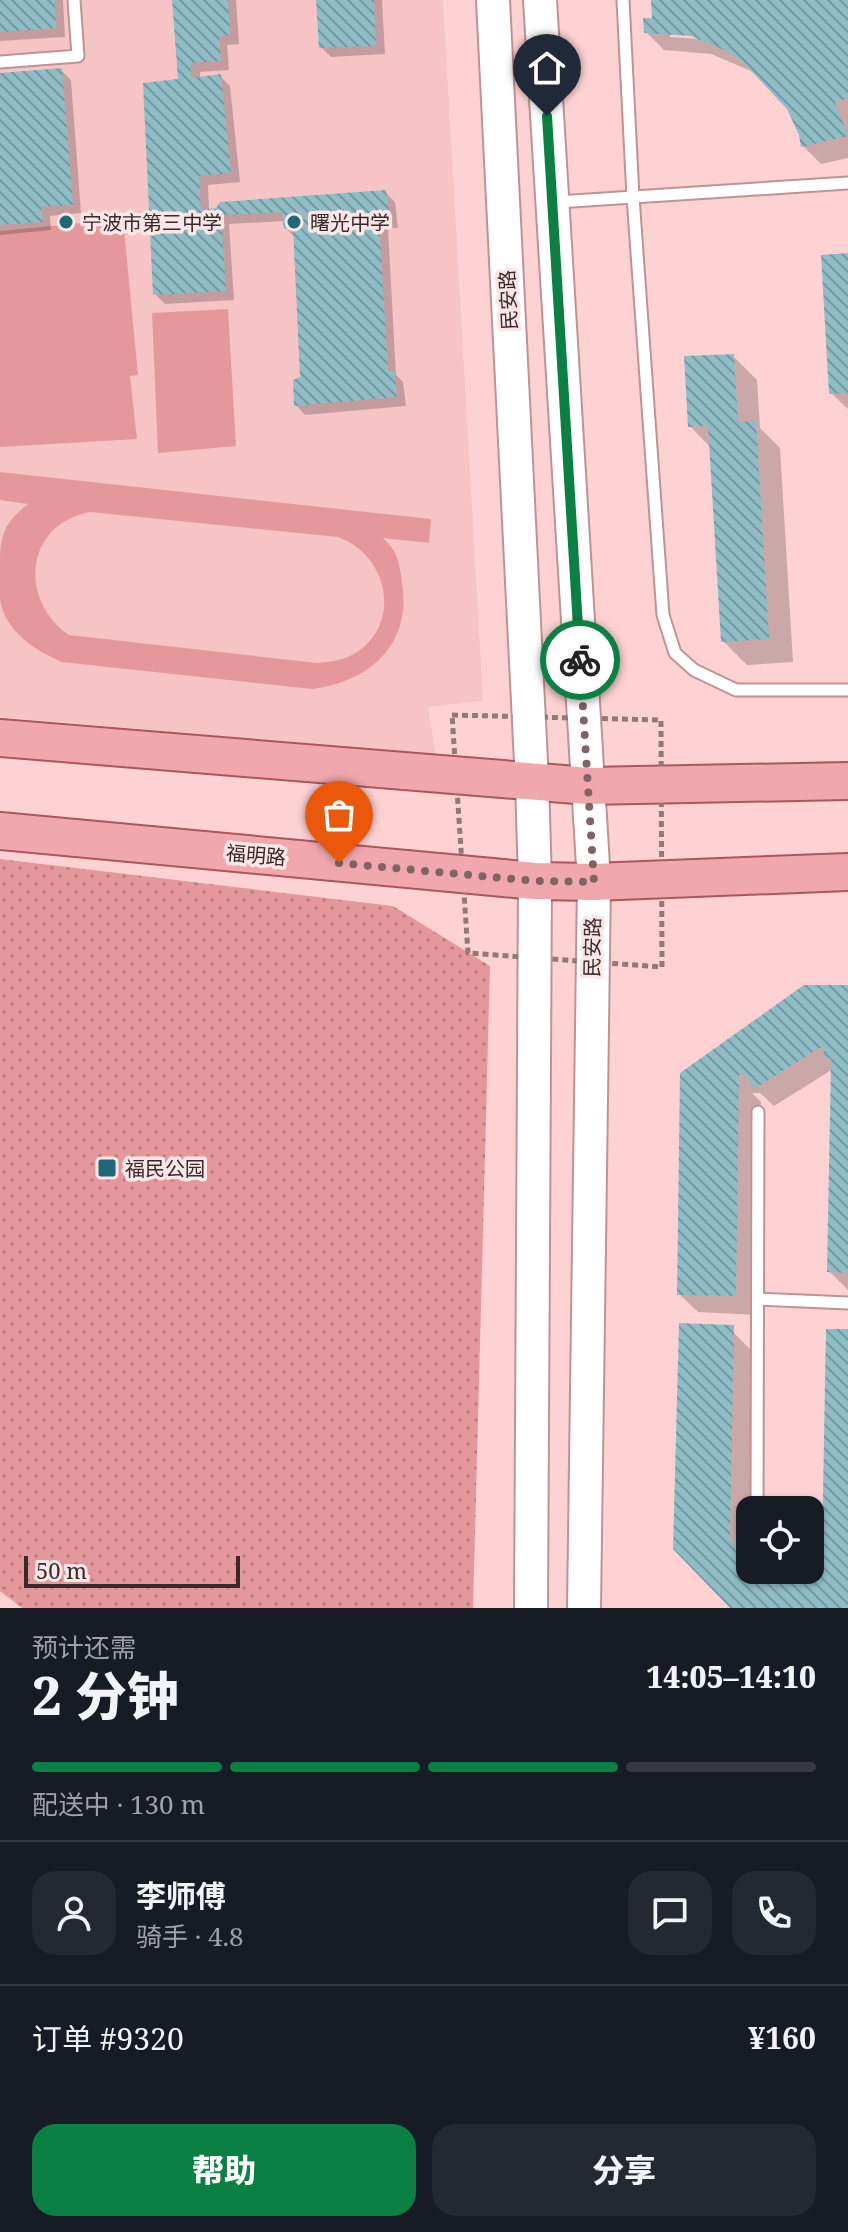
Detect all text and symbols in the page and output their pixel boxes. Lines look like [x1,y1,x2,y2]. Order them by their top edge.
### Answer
pin [513,34,581,116]
icon: home [525,46,569,90]
place label: 宁波市第三中学 [82,209,222,236]
place label: 曙光中学 [310,209,390,236]
marker: 宁波市第三中学 [57,213,75,231]
marker: 曙光中学 [285,213,303,231]
street label: 民安路 [493,269,523,331]
courier [540,620,620,700]
icon: bike [558,638,602,682]
pin [305,781,373,863]
icon: bag [317,793,361,837]
street label: 福明路 [225,839,287,871]
street label: 民安路 [578,917,606,977]
place label: 福民公园 [125,1155,205,1182]
marker: 福民公园 [96,1157,118,1179]
map controls [736,1496,824,1584]
button: locate [736,1496,824,1584]
scale bar [24,1552,240,1588]
text: 50 m [36,1555,87,1585]
text: 预计还需 [32,1629,136,1665]
text: 14:05–14:10 [646,1656,816,1697]
text: 2 分钟 [32,1659,179,1730]
text: 配送中 · 130 m [32,1786,205,1822]
button: person [32,1871,116,1955]
button: chat [628,1871,712,1955]
button: phone [732,1871,816,1955]
text: 李师傅 [136,1875,226,1916]
text: 骑手 · 4.8 [136,1918,244,1954]
text: ¥160 [748,2017,816,2058]
text: 订单 #9320 [32,2018,184,2059]
button: 帮助 [32,2124,416,2216]
button: 分享 [432,2124,816,2216]

